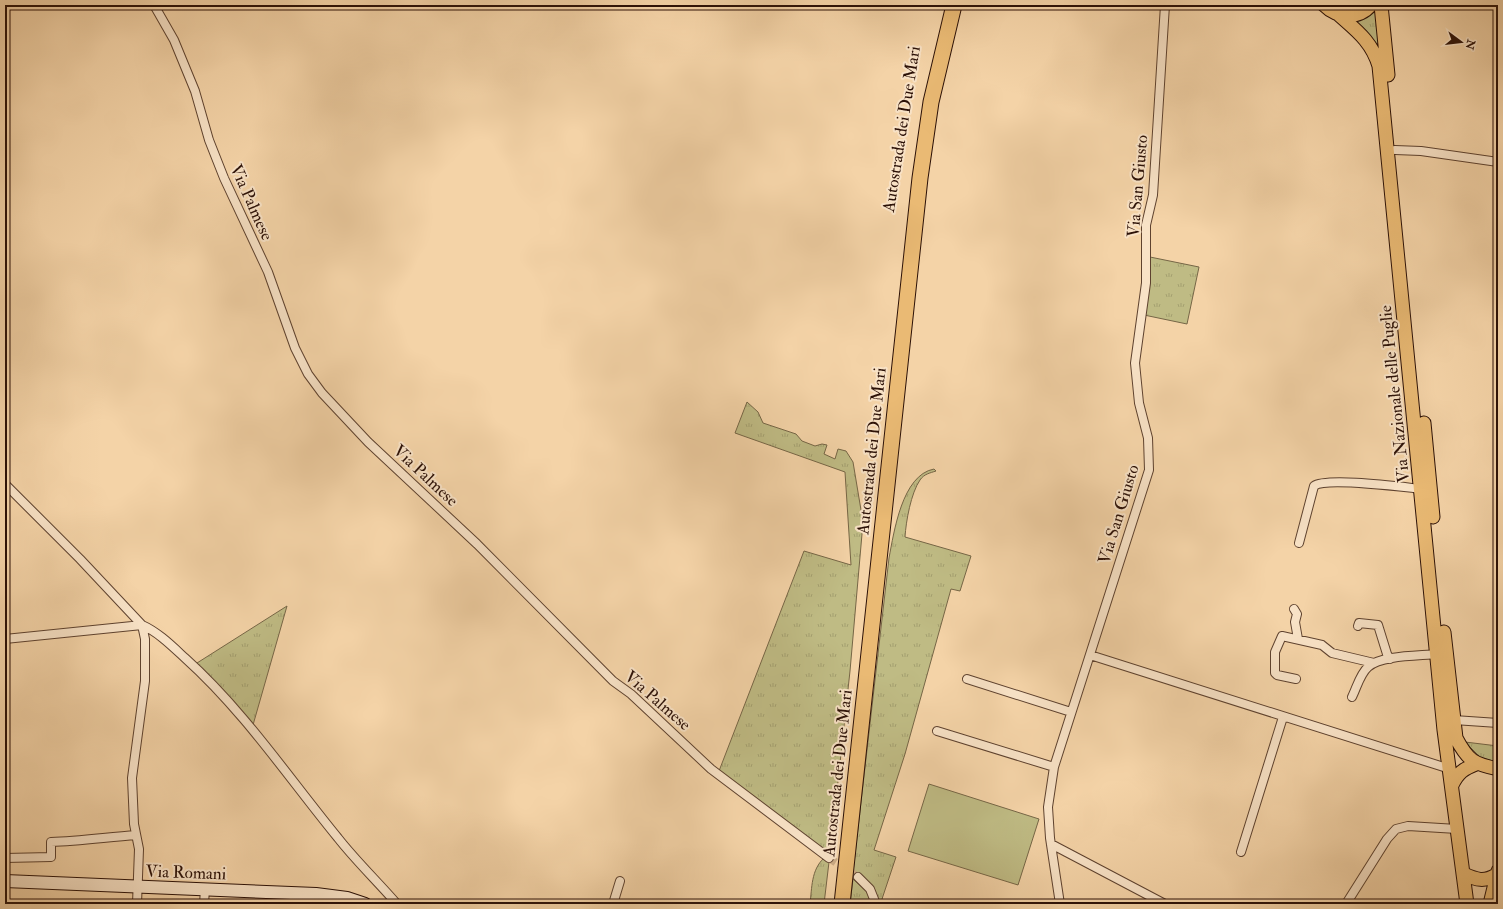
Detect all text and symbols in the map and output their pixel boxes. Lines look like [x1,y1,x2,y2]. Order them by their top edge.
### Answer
north arrow [1441,22,1481,62]
text: N [1462,37,1478,52]
street label: Autostrada dei Due Mari [878,44,925,215]
street label: Via San Giusto [1123,134,1152,238]
street label: Via Palmese [225,161,278,244]
street label: Via Nazionale delle Puglie [1375,304,1414,484]
street label: Autostrada dei Due Mari [852,366,891,537]
street label: Via Palmese [389,440,462,511]
street label: Via San Giusto [1093,462,1144,566]
street label: Via Palmese [620,666,695,735]
street label: Autostrada dei Due Mari [818,688,857,859]
street label: Via Romani [145,861,227,884]

